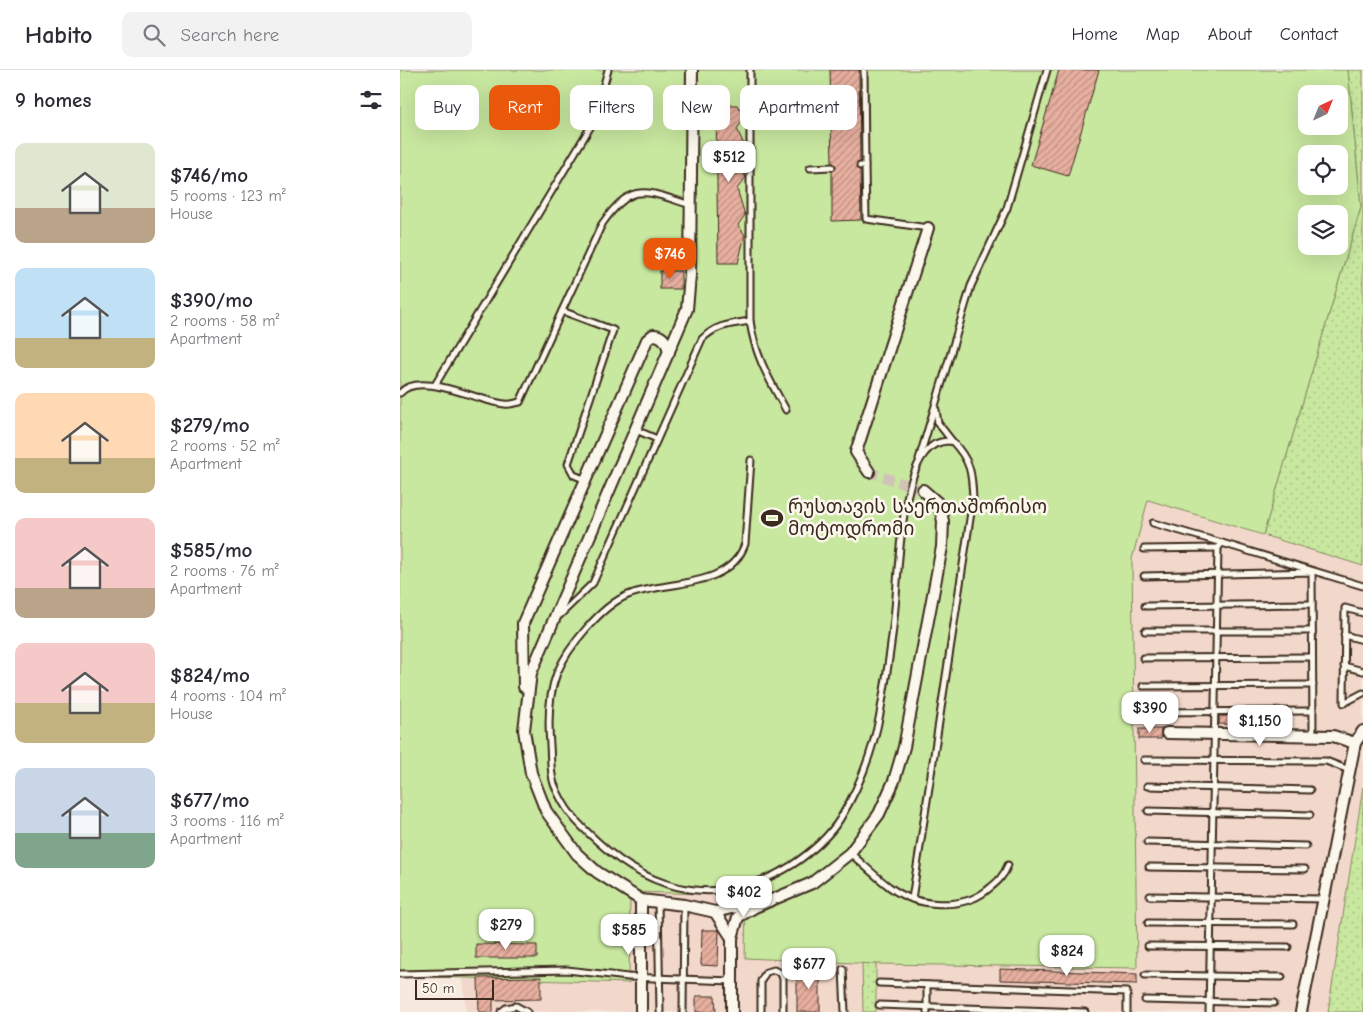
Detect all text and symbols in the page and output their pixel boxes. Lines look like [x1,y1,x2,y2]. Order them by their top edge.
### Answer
search box [122,12,472,57]
text: Habito [25,21,92,49]
icon: search [140,21,168,49]
text: Search here [180,24,279,46]
text: Home [1071,24,1118,45]
text: Map [1146,24,1180,45]
text: About [1208,24,1252,45]
text: Contact [1280,24,1338,45]
chip: Buy [415,85,479,130]
chip: Rent [489,85,560,130]
chip: Filters [570,85,653,130]
chip: New [663,85,730,130]
chip: Apartment [740,85,857,130]
north arrow [1298,85,1348,135]
map controls [1298,85,1348,255]
icon: filters [357,86,385,114]
text: 9 homes [15,88,91,112]
pin: $512 [699,140,759,183]
button: locate [1298,145,1348,195]
text: $512 [713,148,745,166]
icon: home [55,163,115,223]
text: $746/mo [170,163,248,187]
text: 5 rooms · 123 m² [170,187,286,205]
text: House [170,205,213,223]
button: layers [1298,205,1348,255]
pin: $746 [640,238,700,280]
text: $746 [654,245,686,263]
icon: home [55,288,115,348]
text: $390/mo [170,288,253,312]
text: 2 rooms · 58 m² [170,312,280,330]
text: Apartment [170,330,242,348]
icon: home [55,413,115,473]
text: $279/mo [170,413,250,437]
text: 2 rooms · 52 m² [170,437,280,455]
text: Apartment [170,455,242,473]
place label: რუსთავის საერთაშორისო მოტოდრომი [788,496,1047,541]
sports icon: რუსთავის საერთაშორისო მოტოდრომი [759,505,785,531]
icon: home [55,538,115,598]
text: $585/mo [170,538,252,562]
text: 2 rooms · 76 m² [170,562,279,580]
text: Apartment [170,580,242,598]
icon: home [55,663,115,723]
text: $824/mo [170,663,250,687]
text: 4 rooms · 104 m² [170,687,286,705]
pin: $390 [1120,692,1180,734]
text: $390 [1132,699,1168,717]
pin: $1,150 [1219,704,1301,747]
text: House [170,705,213,723]
text: $1,150 [1239,712,1281,730]
icon: home [55,788,115,848]
text: $677/mo [170,788,249,812]
text: 3 rooms · 116 m² [170,812,284,830]
text: Apartment [170,830,242,848]
pin: $402 [714,876,774,918]
text: $402 [727,883,761,901]
pin: $279 [476,908,536,951]
pin: $585 [599,914,659,956]
text: $279 [490,916,522,934]
text: $585 [612,921,646,939]
pin: $824 [1037,934,1097,977]
text: $824 [1051,942,1083,960]
pin: $677 [779,948,839,990]
text: $677 [793,955,825,973]
scale bar [415,977,494,1000]
text: 50 m [422,980,454,997]

